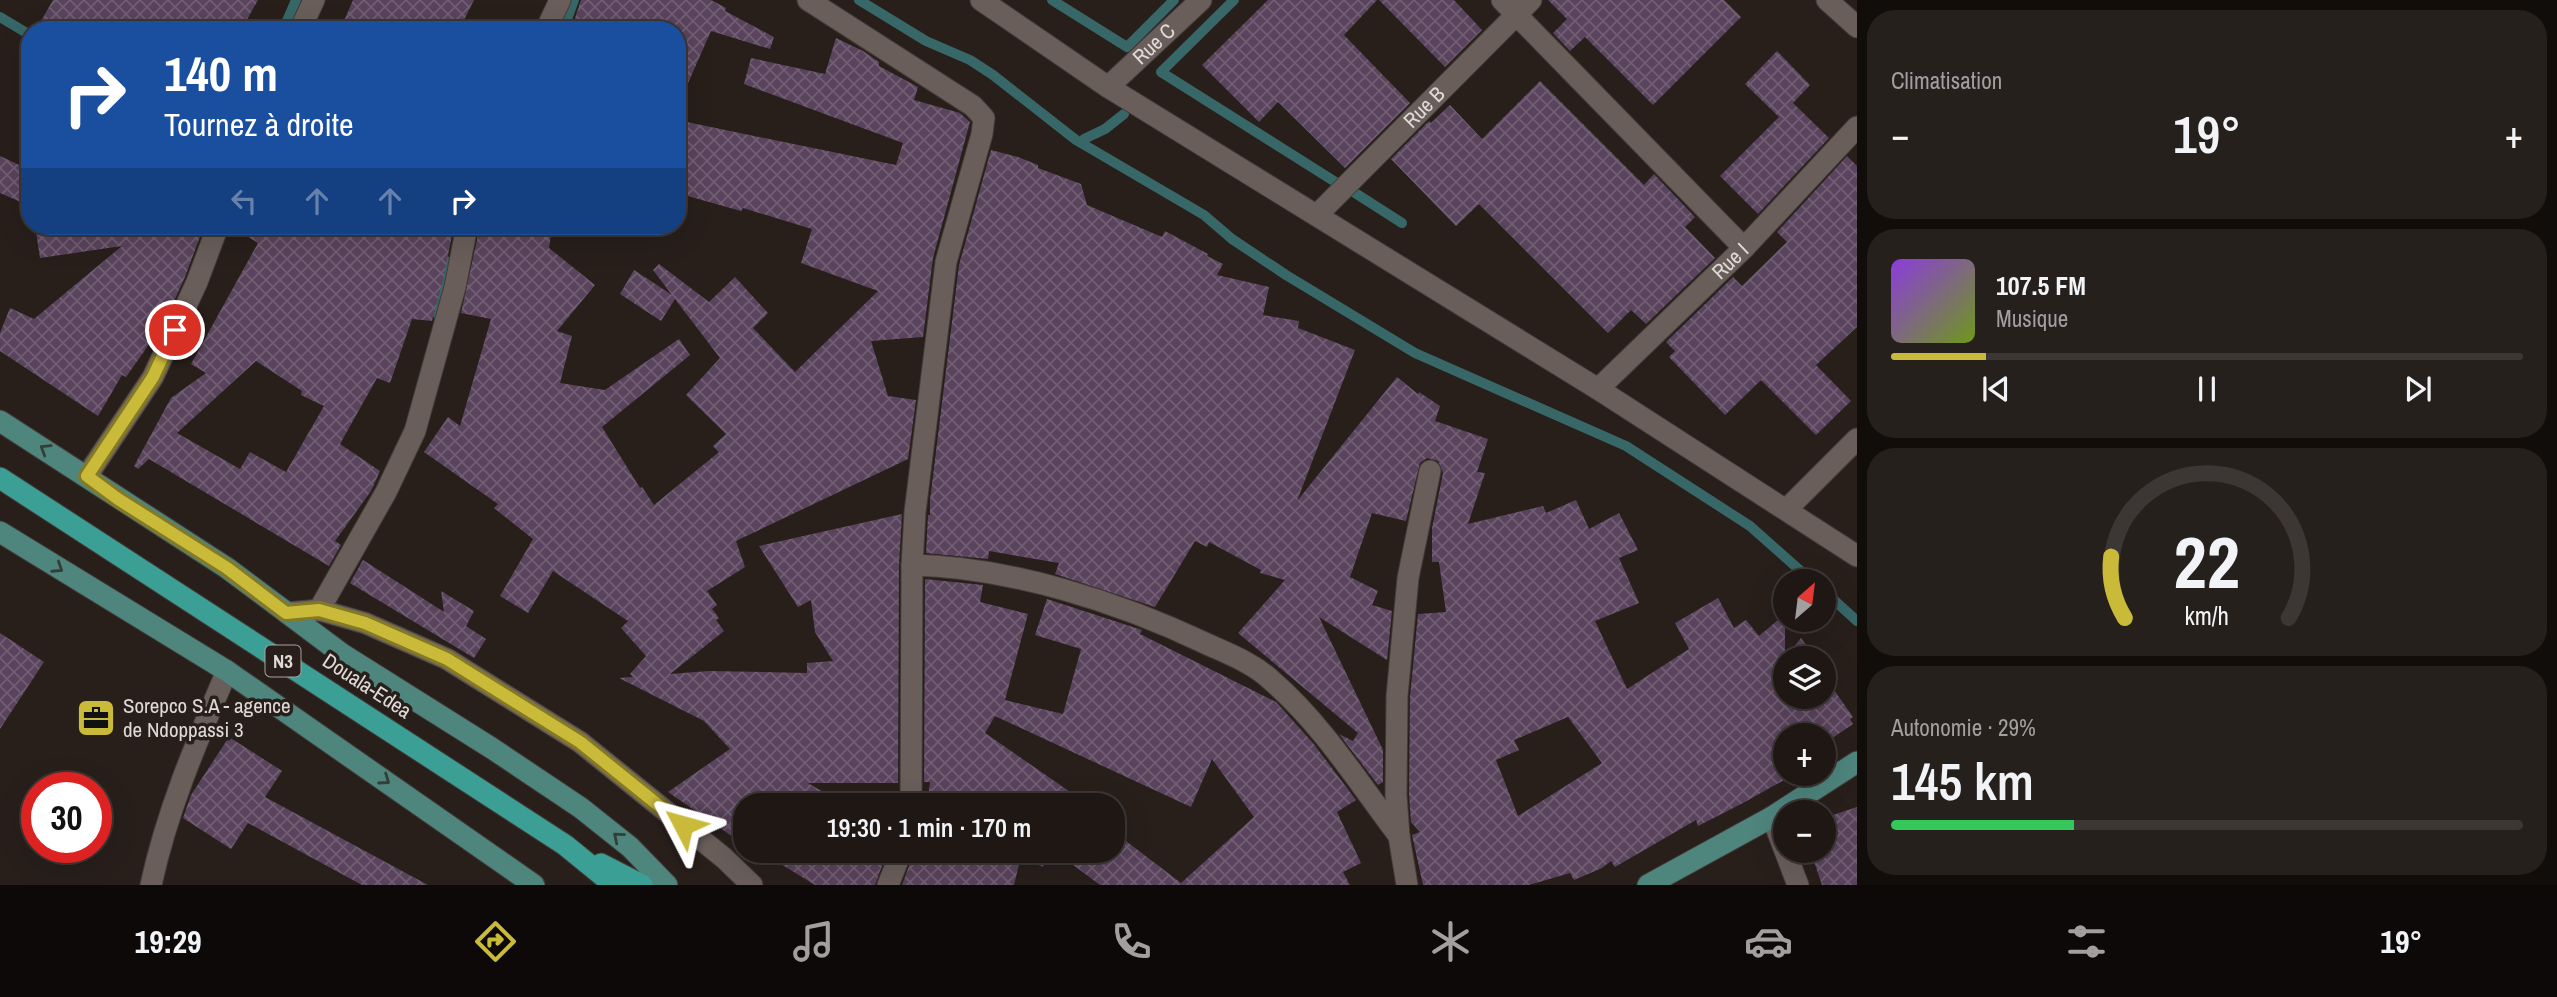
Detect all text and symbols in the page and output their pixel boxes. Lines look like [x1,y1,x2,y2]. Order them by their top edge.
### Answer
street label: Rue C [1126,16,1181,71]
text: 140 m [164,40,278,106]
icon: right [49,49,140,140]
text: Climatisation [1891,65,2002,96]
street label: Rue B [1397,80,1451,134]
text: 19° [2173,99,2241,169]
text: Tournez à droite [164,103,354,146]
text: − [1891,109,1909,160]
text: + [2505,109,2523,160]
icon: left [225,182,263,220]
icon: ahead [298,182,336,220]
icon: ahead [371,182,409,220]
icon: right [444,182,482,220]
street label: Rue I [1705,236,1755,286]
text: 107.5 FM [1996,268,2086,303]
pin [145,300,205,360]
text: Musique [1996,303,2068,334]
icon: arrive [156,311,194,349]
icon: previous [1977,370,2015,408]
icon: pause [2188,370,2226,408]
icon: next [2399,370,2437,408]
one-way arrow [39,445,52,458]
text: 22 [2174,513,2240,611]
one-way arrow [51,559,64,572]
north arrow [1773,569,1836,632]
map controls [1773,569,1836,863]
text: km/h [2185,599,2229,633]
road number: N3 [266,646,300,676]
street label: Douala-Edea [317,646,418,725]
button: layers [1773,646,1836,709]
place label: Sorepco S.A - agence de Ndoppassi 3 [123,691,291,744]
office icon: Sorepco S.A - agence de Ndoppassi 3 [75,697,117,739]
text: Autonomie · 29% [1891,712,2036,743]
button: + [1773,723,1836,786]
text: 145 km [1891,746,2034,816]
speed limit sign: 30 [21,772,112,863]
one-way arrow [377,772,390,784]
position arrow [646,788,720,862]
button: − [1773,800,1836,863]
text: 19:30 · 1 min · 170 m [827,810,1031,845]
one-way arrow [613,833,626,845]
icon: directions [471,917,520,966]
icon: music [789,917,838,966]
icon: phone [1107,917,1156,966]
icon: climate [1426,917,1475,966]
icon: car [1744,917,1793,966]
icon: filters [2062,917,2111,966]
text: 19:29 [135,920,202,963]
text: 19° [2380,920,2422,963]

